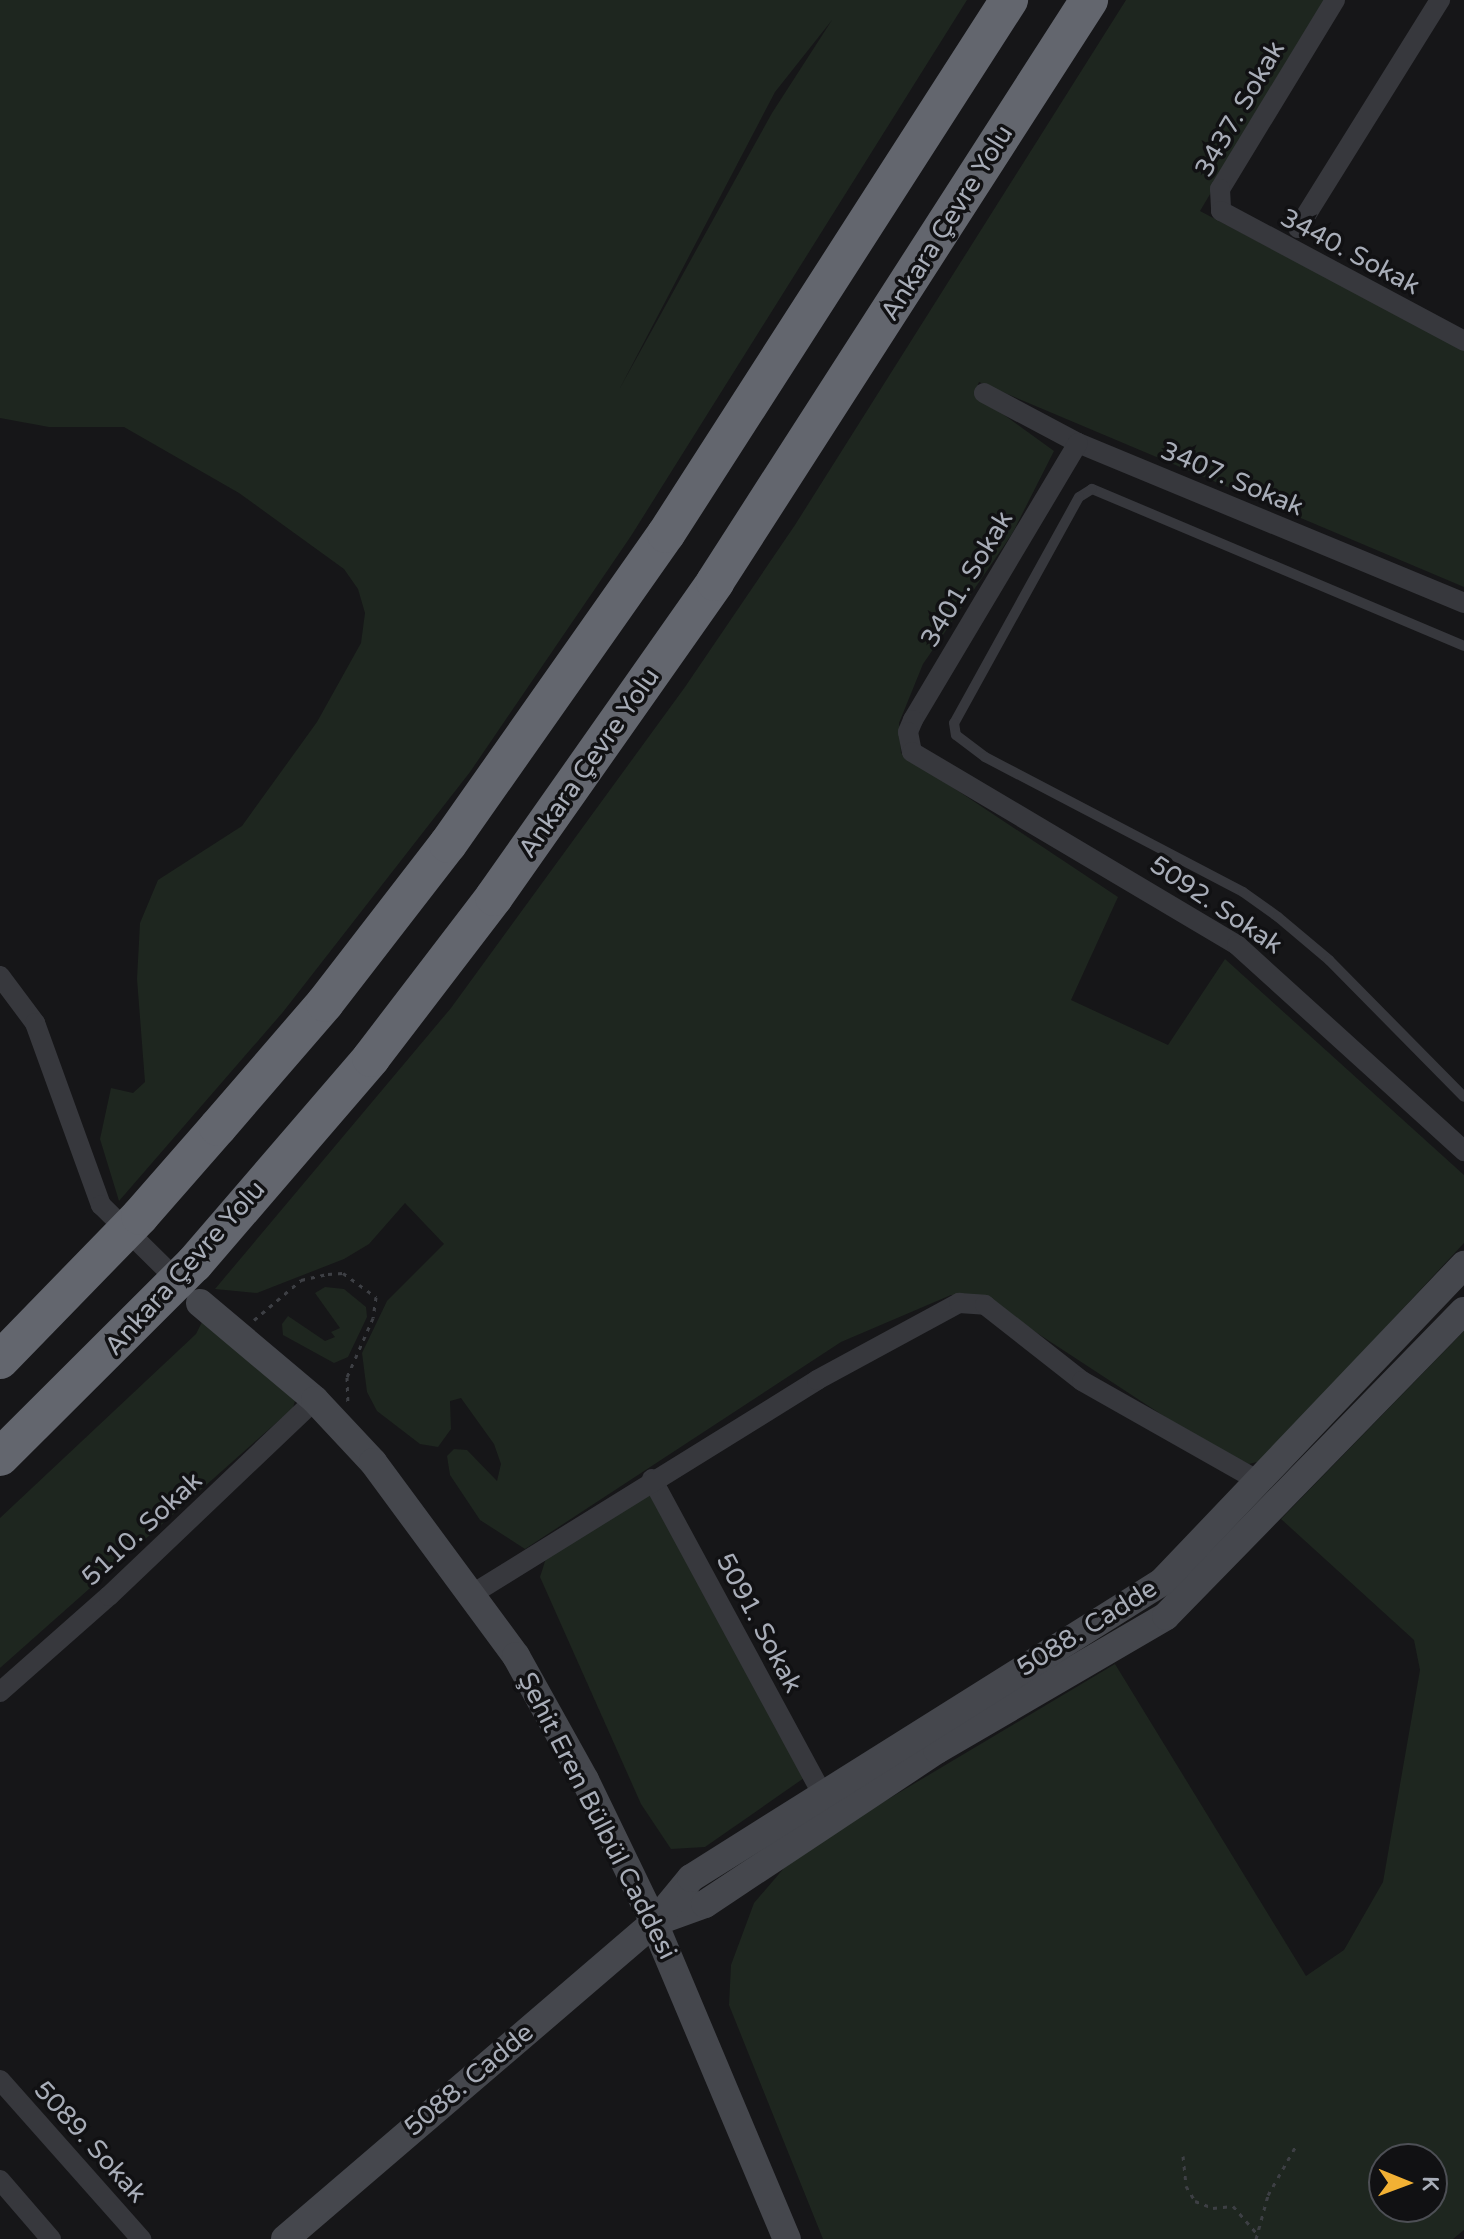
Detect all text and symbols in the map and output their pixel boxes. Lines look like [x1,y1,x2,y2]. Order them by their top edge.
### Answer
street label: 3437. Sokak [1188,35,1292,183]
street label: Ankara Çevre Yolu [874,119,1020,327]
street label: 3440. Sokak [1275,202,1425,302]
street label: 3407. Sokak [1156,435,1308,523]
street label: 3401. Sokak [914,505,1020,653]
street label: Ankara Çevre Yolu [512,662,666,864]
street label: 5092. Sokak [1144,849,1288,961]
street label: Ankara Çevre Yolu [98,1174,272,1362]
street label: 5110. Sokak [75,1465,209,1593]
street label: 5091. Sokak [709,1548,809,1698]
street label: 5088. Cadde [1011,1573,1163,1683]
street label: Şehit Eren Bülbül Caddesi [511,1667,683,1965]
street label: 5088. Cadde [398,2017,540,2143]
street label: 5089. Sokak [27,2075,153,2209]
north arrow [1368,2143,1448,2223]
text: K [1417,2176,1443,2191]

